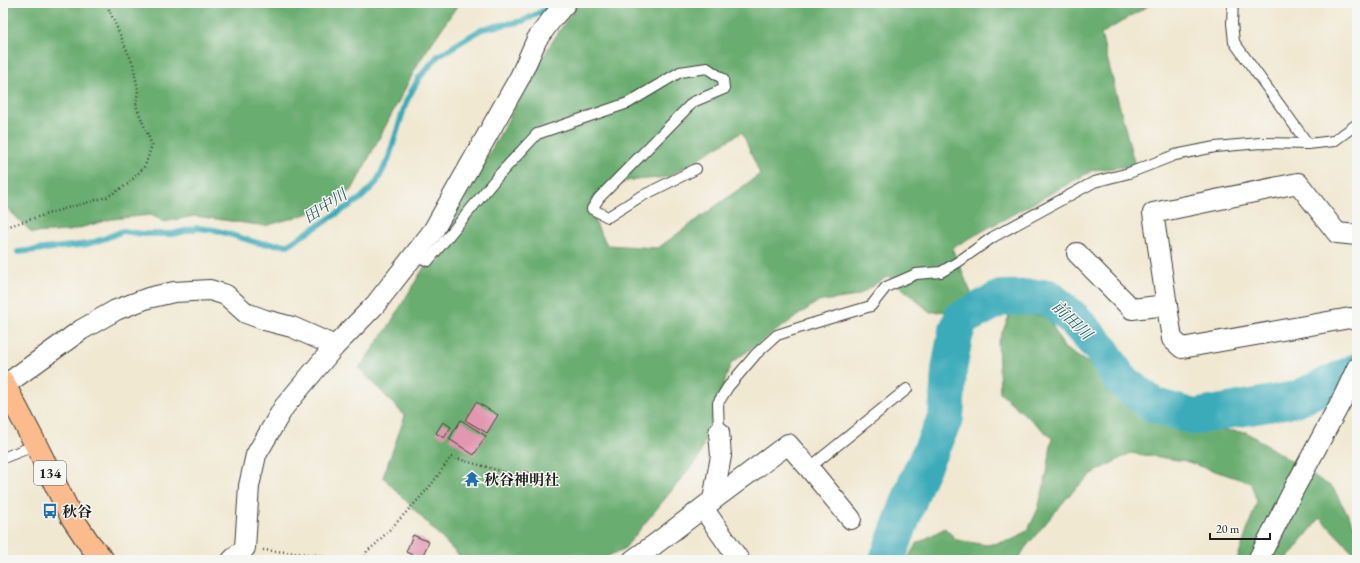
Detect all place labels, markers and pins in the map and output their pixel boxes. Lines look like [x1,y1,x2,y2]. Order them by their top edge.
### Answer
temple icon: 秋谷神明社 [463,470,481,488]
place label: 秋谷神明社 [484,470,559,489]
bus stop icon: 秋谷 [41,502,59,520]
place label: 秋谷 [62,502,92,521]

